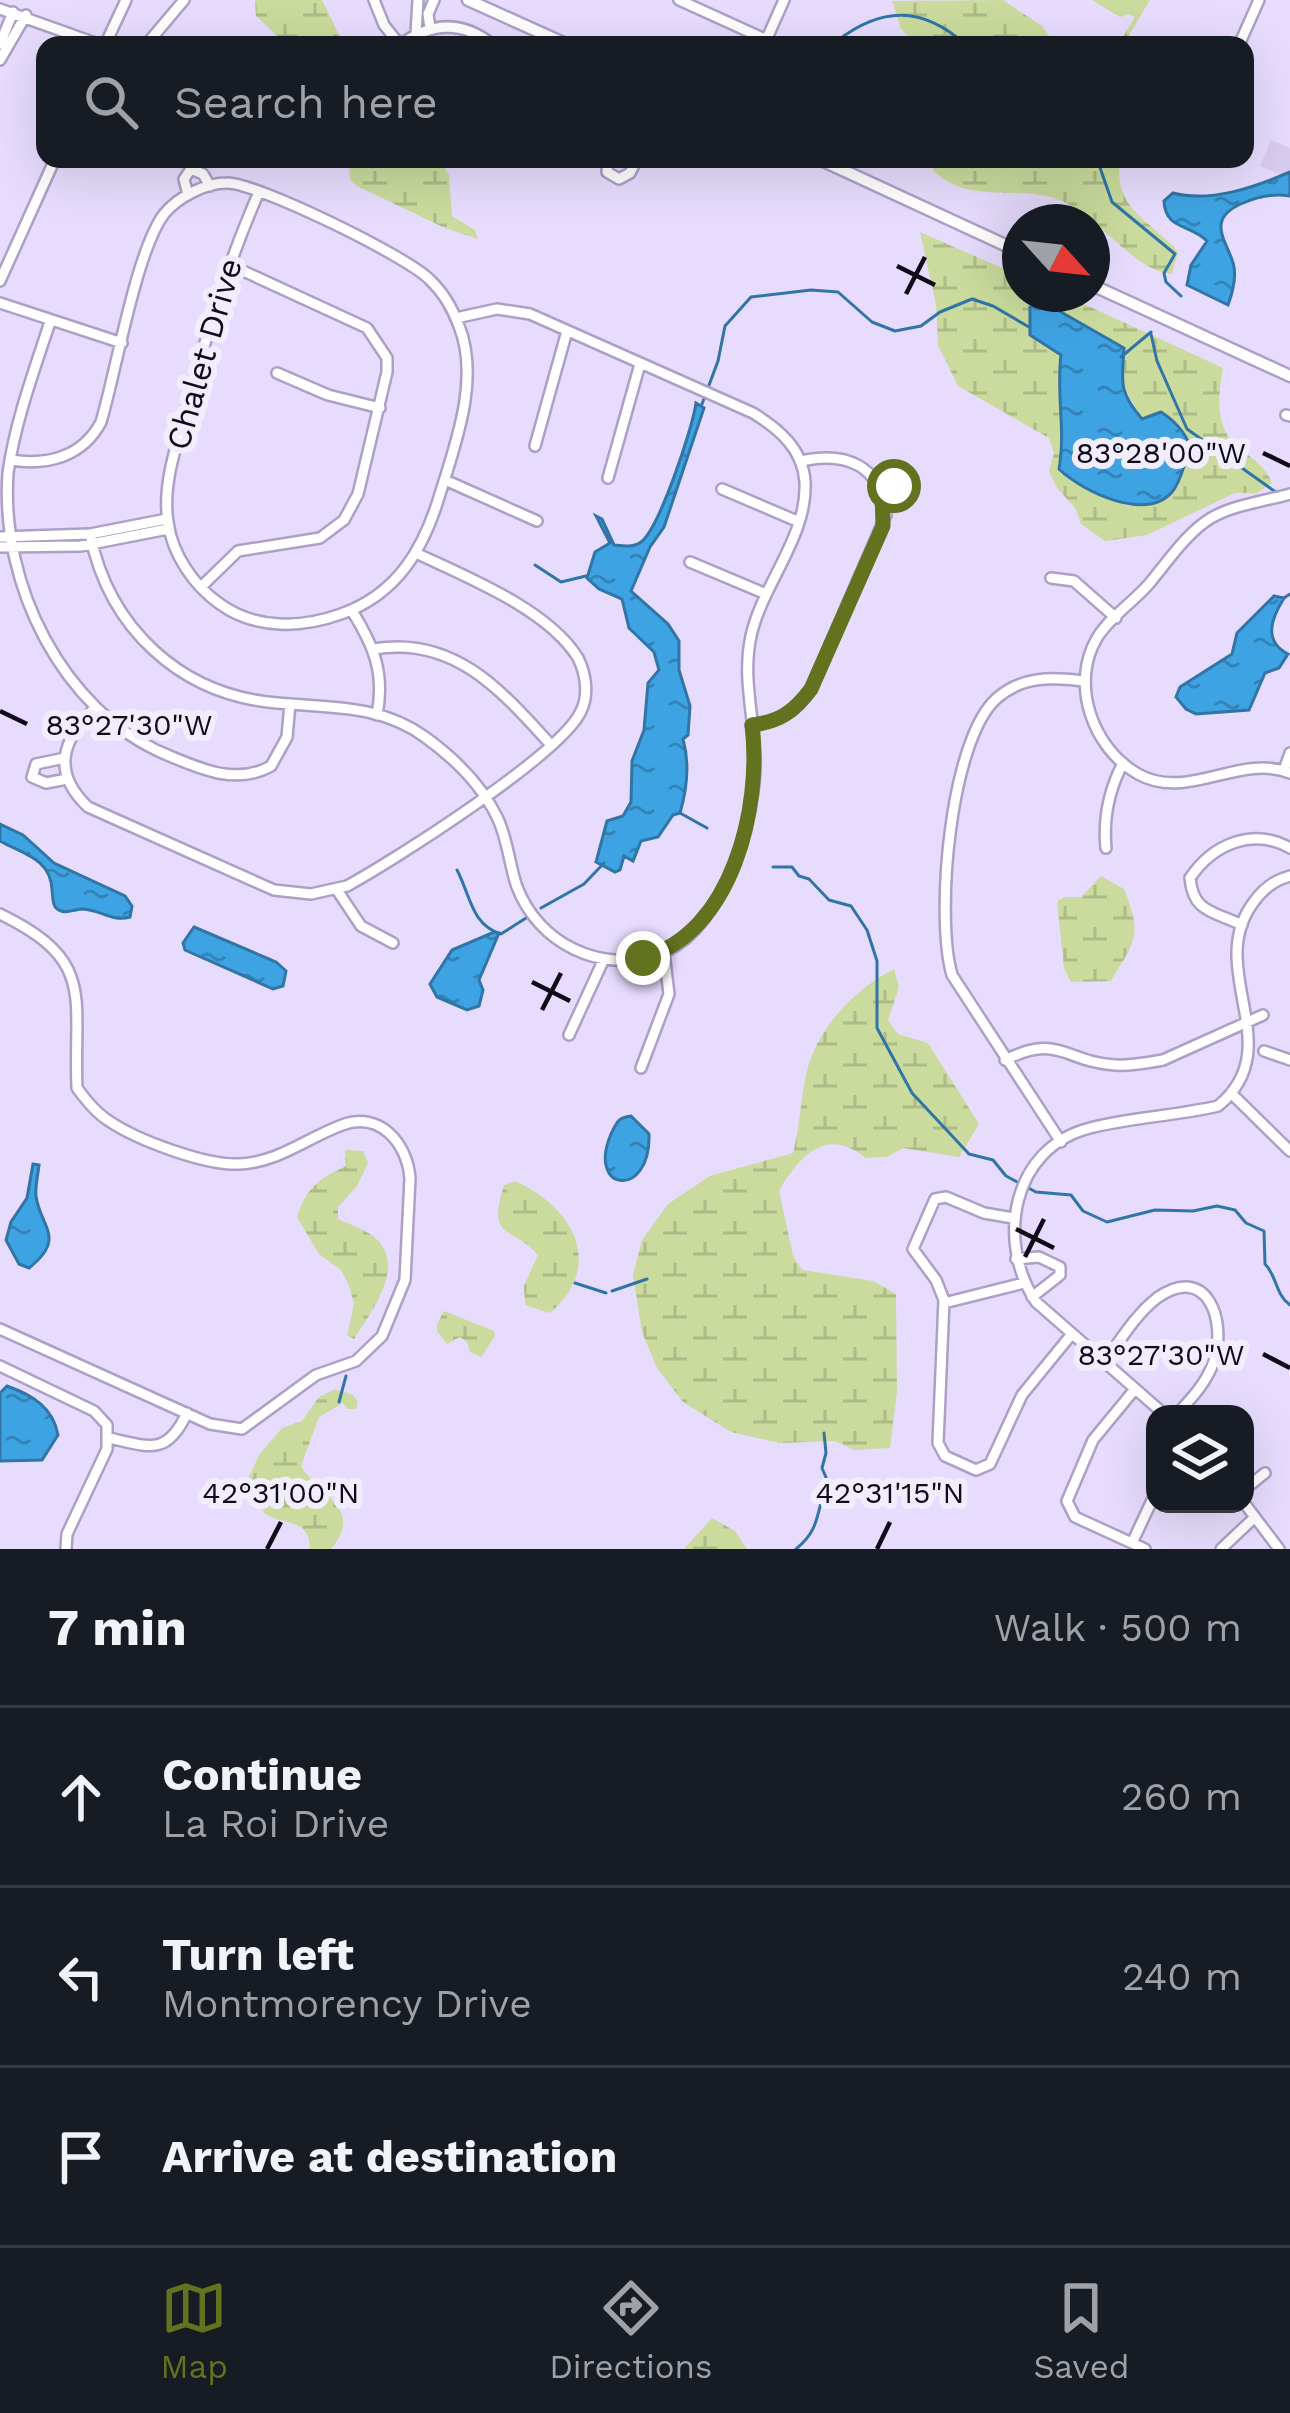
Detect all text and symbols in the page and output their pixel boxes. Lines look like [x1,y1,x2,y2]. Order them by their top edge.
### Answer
search box [36,36,1254,168]
icon: search [78,69,144,135]
text: Search here [174,76,438,129]
north arrow [1002,204,1110,312]
street label: Chalet Drive [158,254,250,454]
text: 83°28'00"W [1076,435,1246,470]
route start [867,459,921,513]
text: 83°27'30"W [46,707,212,742]
route end [616,931,670,985]
text: 83°27'30"W [1078,1337,1244,1372]
map controls [1146,1405,1254,1513]
button: layers [1146,1405,1254,1513]
text: 42°31'00"N [202,1475,360,1510]
text: 42°31'15"N [815,1475,965,1510]
text: 7 min [48,1598,187,1657]
text: Walk · 500 m [994,1605,1242,1650]
text: Continue [162,1748,362,1801]
icon: ahead [48,1764,114,1830]
text: 260 m [1121,1774,1242,1819]
text: La Roi Drive [162,1801,389,1846]
text: Turn left [162,1928,354,1981]
icon: left [48,1944,114,2010]
text: 240 m [1122,1954,1242,1999]
text: Montmorency Drive [162,1981,532,2026]
icon: arrive [48,2124,114,2190]
text: Arrive at destination [162,2130,617,2183]
tab: Map [161,2275,228,2386]
tab: Directions [549,2275,712,2386]
tab: Saved [1034,2275,1129,2386]

